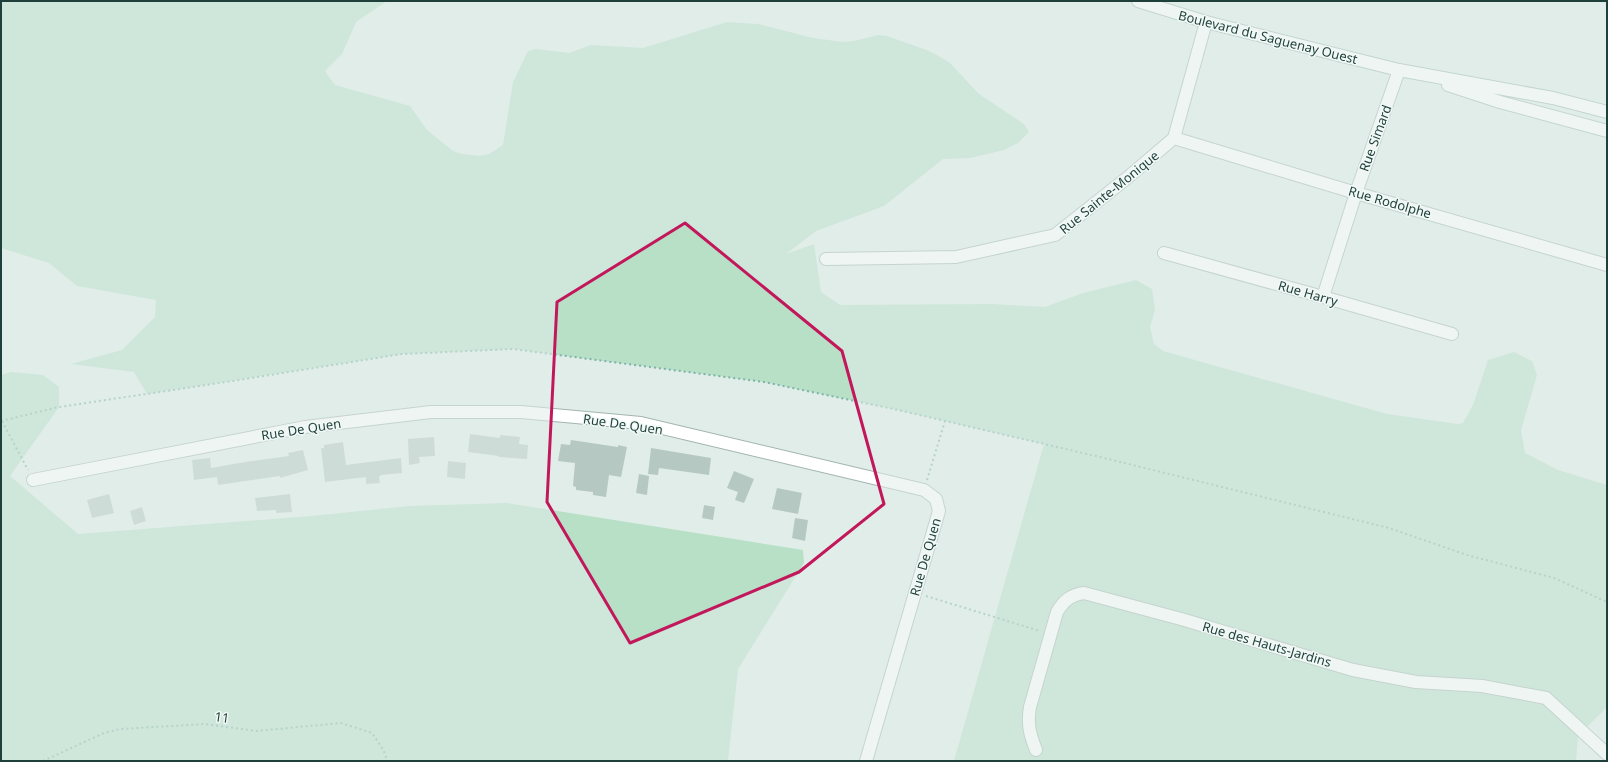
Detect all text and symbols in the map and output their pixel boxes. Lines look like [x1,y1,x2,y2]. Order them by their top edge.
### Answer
street label: Boulevard du Saguenay Ouest [1176,6,1360,68]
street label: Rue Simard [1355,102,1395,174]
street label: Rue Sainte-Monique [1055,146,1163,238]
street label: Rue Rodolphe [1346,182,1434,222]
street label: Rue Harry [1276,276,1340,310]
street label: Rue De Quen [582,409,664,439]
street label: Rue De Quen [260,414,342,444]
street label: Rue De Quen [905,516,945,598]
street label: Rue des Hauts-Jardins [1200,617,1334,671]
street label: 11 [213,707,231,727]

